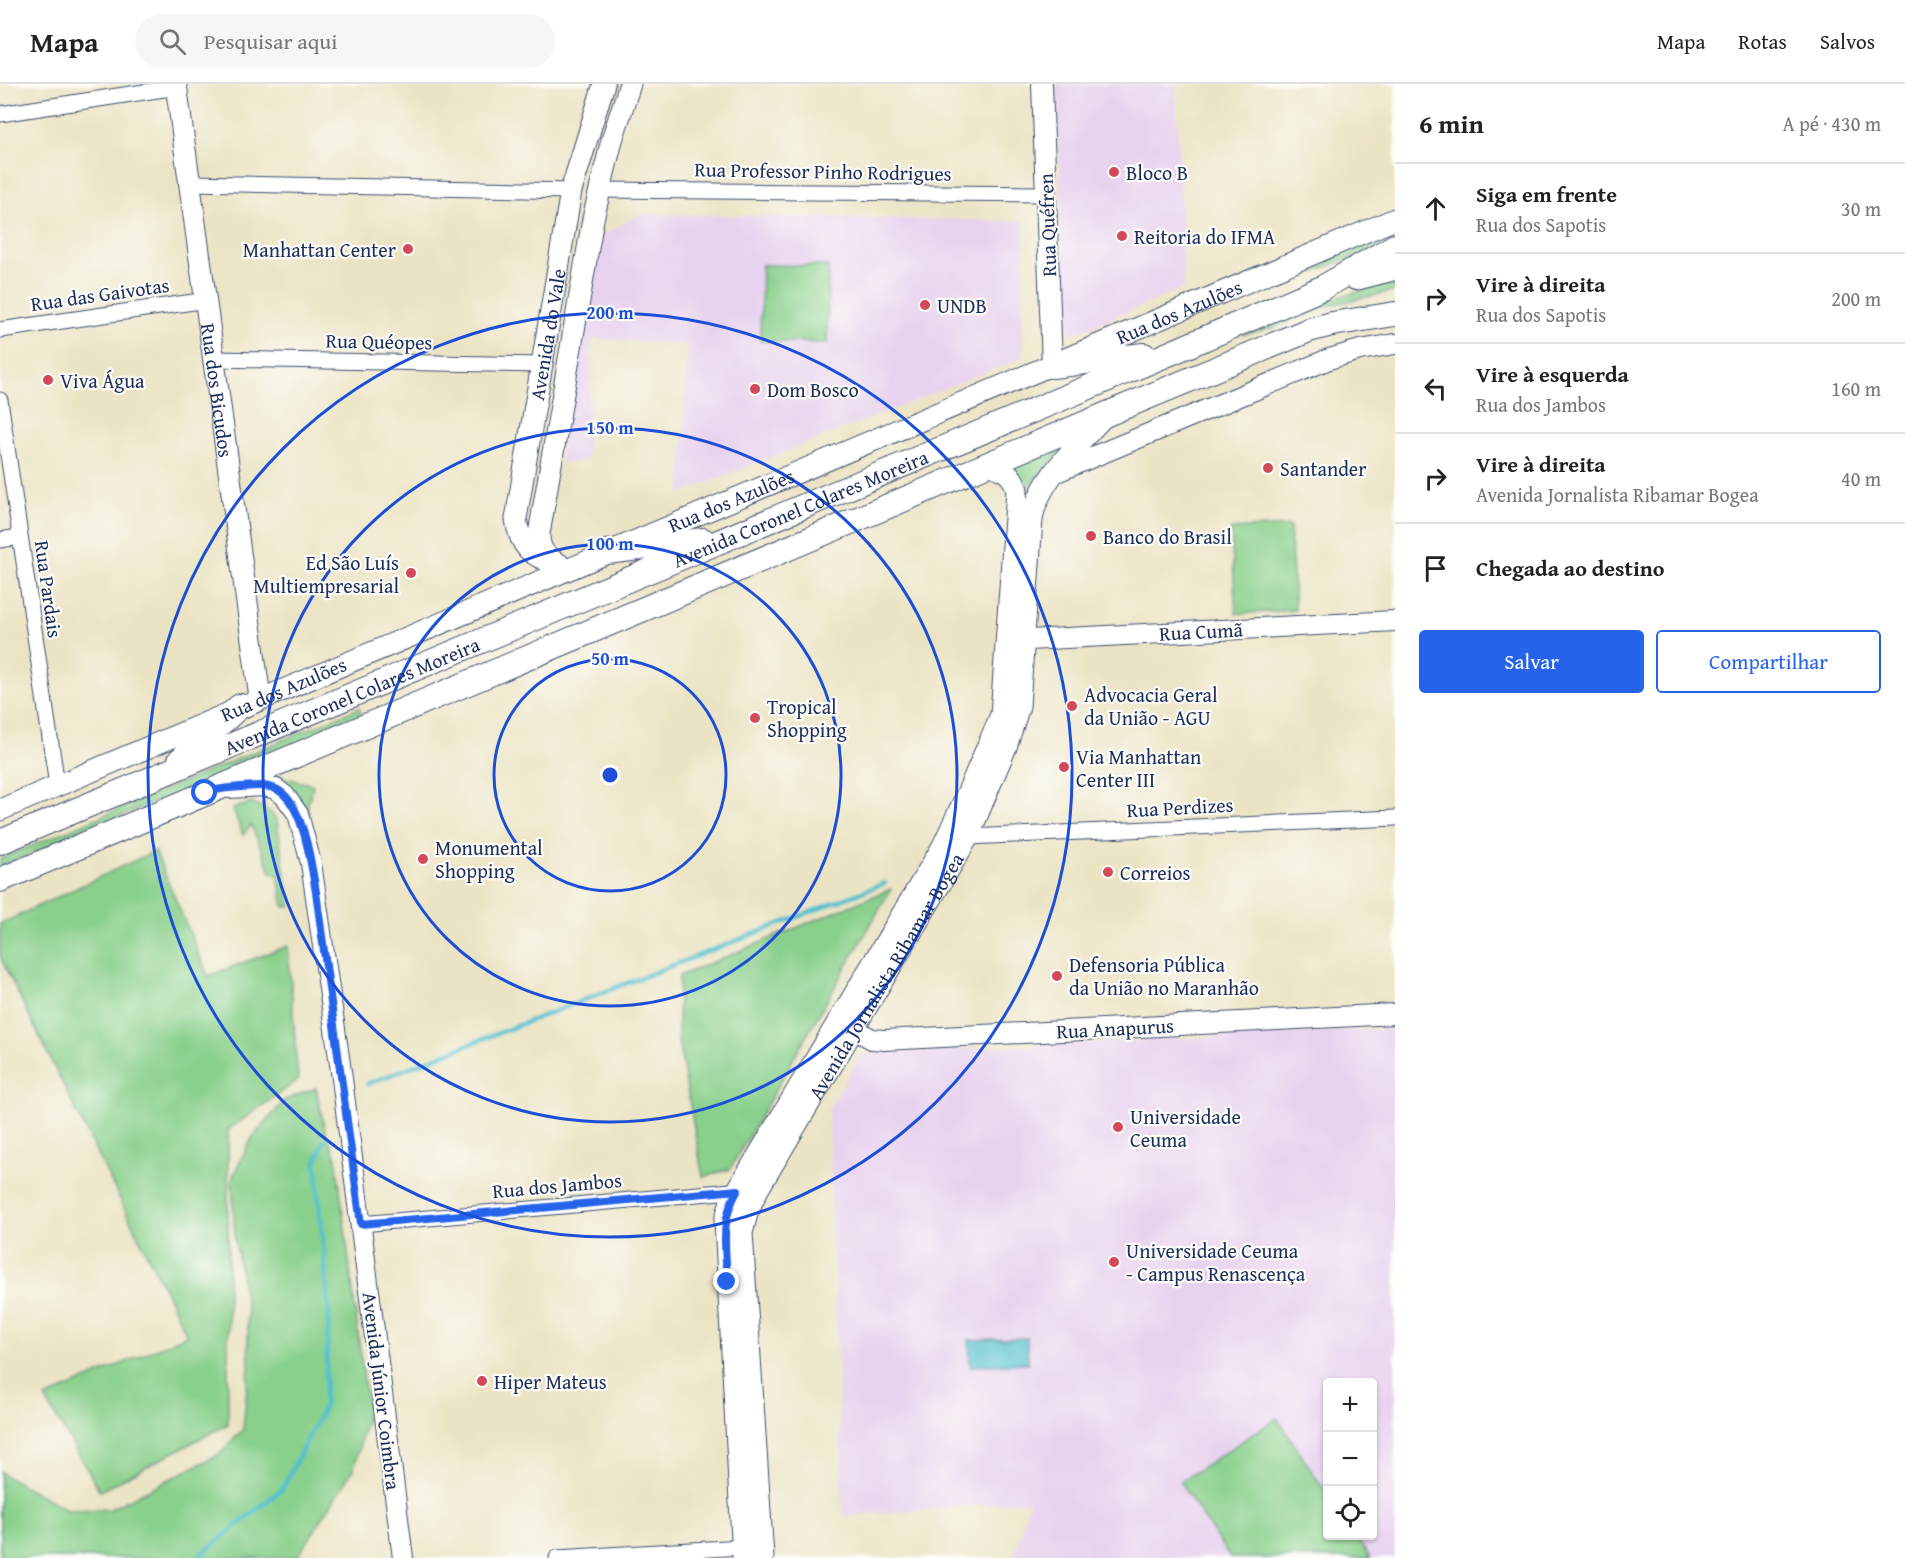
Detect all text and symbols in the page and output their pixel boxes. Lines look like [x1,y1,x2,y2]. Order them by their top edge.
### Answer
search box [135,14,555,68]
text: Mapa [30,21,99,62]
icon: search [156,25,189,58]
text: Pesquisar aqui [204,25,337,57]
text: Mapa [1657,26,1705,57]
text: Rotas [1738,26,1787,57]
text: Salvos [1820,26,1875,57]
text: 6 min [1419,104,1484,143]
text: A pé · 430 m [1783,109,1881,138]
street label: Rua Professor Pinho Rodrigues [694,154,952,188]
place label: Bloco B [1126,158,1188,187]
marker: Bloco B [1107,165,1121,179]
street label: Rua Quéfren [1031,173,1063,277]
text: Siga em frente [1476,178,1617,210]
icon: ahead [1419,192,1452,225]
text: 30 m [1841,194,1881,223]
text: Rua dos Sapotis [1476,210,1606,239]
place label: Reitoria do IFMA [1134,222,1275,251]
marker: Reitoria do IFMA [1115,229,1129,243]
place label: Manhattan Center [243,235,396,264]
marker: Manhattan Center [401,242,415,256]
street label: Avenida do Vale [522,266,572,402]
text: Vire à direita [1476,268,1606,300]
street label: Rua das Gaivotas [29,270,171,318]
street label: Rua dos Azulões [1111,272,1246,351]
icon: right [1419,282,1452,315]
text: 200 m [1831,284,1881,313]
place label: UNDB [937,291,987,320]
marker: UNDB [918,298,932,312]
text: 200 m [586,299,634,326]
text: Rua dos Sapotis [1476,300,1606,329]
street label: Rua dos Bicudos [194,321,241,459]
street label: Rua Quéopes [325,326,433,356]
text: Vire à esquerda [1476,358,1629,390]
place label: Viva Água [60,366,145,395]
icon: left [1419,372,1452,405]
marker: Viva Água [41,373,55,387]
text: 160 m [1831,374,1881,403]
place label: Dom Bosco [767,375,859,404]
marker: Dom Bosco [748,382,762,396]
text: Rua dos Jambos [1476,390,1606,419]
text: 150 m [586,414,634,441]
street label: Avenida Coronel Colares Moreira [668,441,933,574]
text: Vire à direita [1476,448,1606,480]
place label: Santander [1280,454,1367,483]
street label: Rua dos Azulões [663,460,798,539]
marker: Santander [1261,461,1275,475]
icon: right [1419,462,1452,495]
text: 40 m [1841,464,1881,493]
text: Avenida Jornalista Ribamar Bogea [1476,480,1759,509]
place label: Banco do Brasil [1103,522,1232,551]
marker: Banco do Brasil [1084,529,1098,543]
text: 100 m [586,530,634,557]
street label: Rua Pardais [28,538,70,640]
place label: Ed São Luís Multiempresarial [253,548,399,600]
icon: arrive [1419,552,1452,585]
text: Chegada ao destino [1476,552,1664,584]
marker: Ed São Luís Multiempresarial [404,566,418,580]
street label: Rua Cumã [1158,614,1244,648]
street label: Avenida Coronel Colares Moreira [219,629,484,761]
button: Salvar [1419,630,1644,693]
button: Compartilhar [1656,630,1881,693]
text: 50 m [591,645,630,672]
street label: Rua dos Azulões [216,649,351,728]
place label: Advocacia Geral da União - AGU [1084,680,1218,732]
place label: Tropical Shopping [767,692,847,744]
marker: Advocacia Geral da União - AGU [1065,699,1079,713]
marker: Tropical Shopping [748,711,762,725]
place label: Via Manhattan Center III [1076,742,1201,794]
marker: Via Manhattan Center III [1057,760,1071,774]
centre of rings [600,765,620,785]
route start [191,779,217,805]
street label: Rua Perdizes [1126,790,1234,824]
place label: Monumental Shopping [435,833,543,885]
street label: Avenida Jornalista Ribamar Bogea [800,846,970,1105]
marker: Monumental Shopping [416,852,430,866]
place label: Correios [1120,858,1190,887]
marker: Correios [1101,865,1115,879]
place label: Defensoria Pública da União no Maranhão [1069,950,1259,1002]
marker: Defensoria Pública da União no Maranhão [1050,969,1064,983]
street label: Rua Anapurus [1056,1010,1175,1046]
place label: Universidade Ceuma [1130,1102,1241,1154]
marker: Universidade Ceuma [1111,1120,1125,1134]
street label: Rua dos Jambos [491,1165,623,1205]
place label: Universidade Ceuma - Campus Renascença [1126,1236,1306,1288]
marker: Universidade Ceuma - Campus Renascença [1107,1255,1121,1269]
route end [713,1268,739,1294]
street label: Avenida Júnior Coimbra [355,1290,409,1492]
place label: Hiper Mateus [494,1367,607,1396]
marker: Hiper Mateus [475,1374,489,1388]
map controls [1323,1378,1377,1540]
button: + [1323,1378,1377,1432]
button: − [1323,1432,1377,1486]
button: locate [1323,1486,1377,1540]

